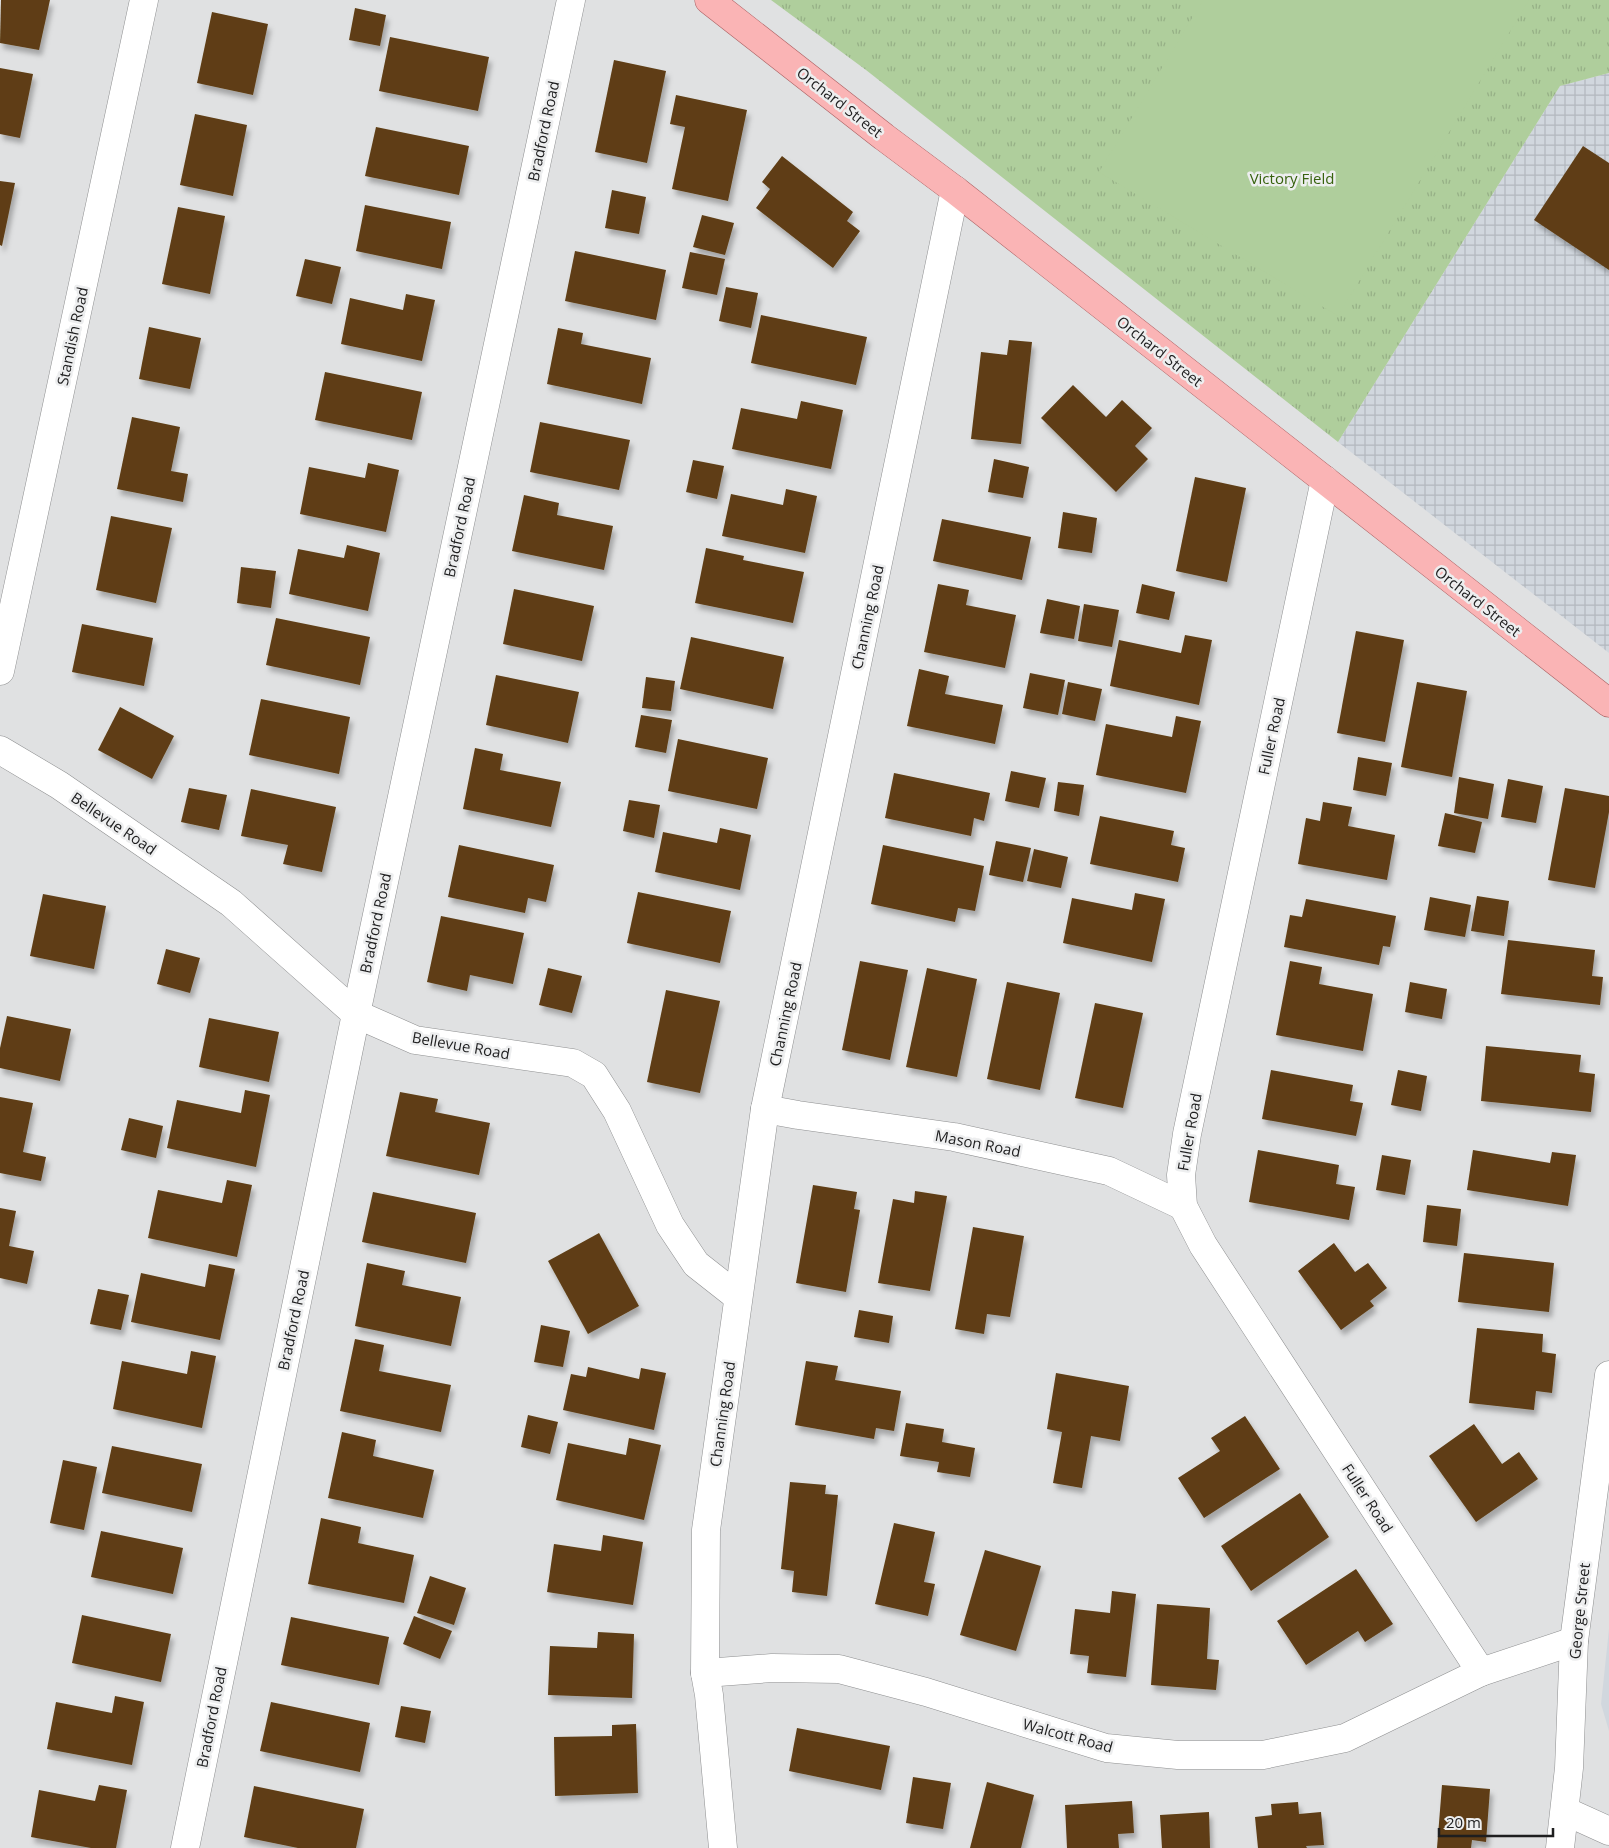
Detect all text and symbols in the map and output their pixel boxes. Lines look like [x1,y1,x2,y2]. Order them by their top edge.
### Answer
street label: Orchard Street [793,62,887,142]
street label: Bradford Road [523,79,563,183]
park label: Victory Field [1250,168,1334,188]
street label: Standish Road [52,285,92,387]
street label: Orchard Street [1113,311,1207,391]
street label: Bradford Road [439,475,479,579]
street label: Orchard Street [1431,561,1525,641]
street label: Channing Road [846,563,888,671]
street label: Fuller Road [1253,695,1289,777]
street label: Bellevue Road [67,787,161,859]
street label: Bradford Road [355,871,395,975]
street label: Channing Road [764,960,806,1068]
street label: Bellevue Road [411,1027,511,1063]
street label: Fuller Road [1172,1091,1206,1173]
street label: Mason Road [933,1125,1023,1161]
street label: Bradford Road [273,1268,313,1372]
street label: Channing Road [705,1360,739,1468]
street label: Fuller Road [1338,1460,1398,1536]
street label: George Street [1564,1562,1594,1660]
street label: Bradford Road [191,1665,231,1769]
street label: Walcott Road [1021,1713,1115,1757]
scale bar [1439,1806,1553,1838]
text: 20 m [1446,1812,1481,1832]

